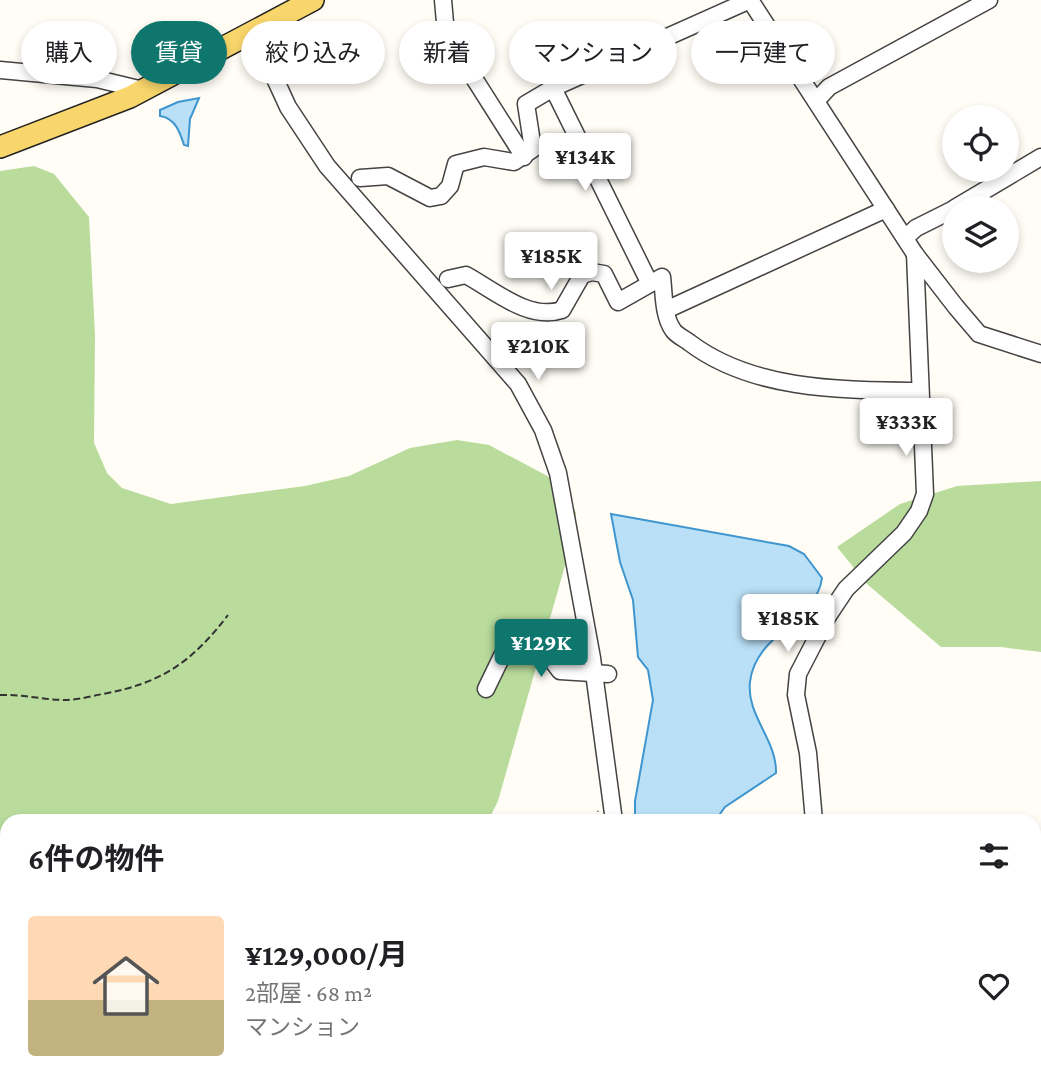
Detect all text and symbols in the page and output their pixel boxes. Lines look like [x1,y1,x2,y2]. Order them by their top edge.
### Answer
chip: 購入 [21,21,117,84]
chip: 賃貸 [131,21,227,84]
chip: 絞り込み [241,21,385,84]
chip: 新着 [399,21,495,84]
chip: マンション [509,21,677,84]
chip: 一戸建て [691,21,835,84]
map controls [942,105,1019,273]
button: locate [942,105,1019,182]
pin: ¥134K [536,134,634,193]
text: ¥134K [555,143,615,169]
button: layers [942,196,1019,273]
pin: ¥185K [502,232,600,292]
text: ¥185K [521,242,581,268]
pin: ¥210K [489,322,587,382]
text: ¥210K [507,332,569,358]
pin: ¥333K [857,398,955,458]
text: ¥333K [876,408,936,434]
pin: ¥185K [739,594,837,654]
text: ¥185K [758,604,818,630]
pin: ¥129K [492,620,590,679]
text: ¥129K [511,629,571,655]
icon: filters [975,837,1013,875]
text: 6件の物件 [28,842,164,875]
text: ¥129,000/月 [245,938,408,971]
icon: home [84,944,168,1028]
icon: heart [975,967,1013,1005]
text: 2部屋 · 68 m² [245,980,372,1006]
text: マンション [245,1014,360,1040]

